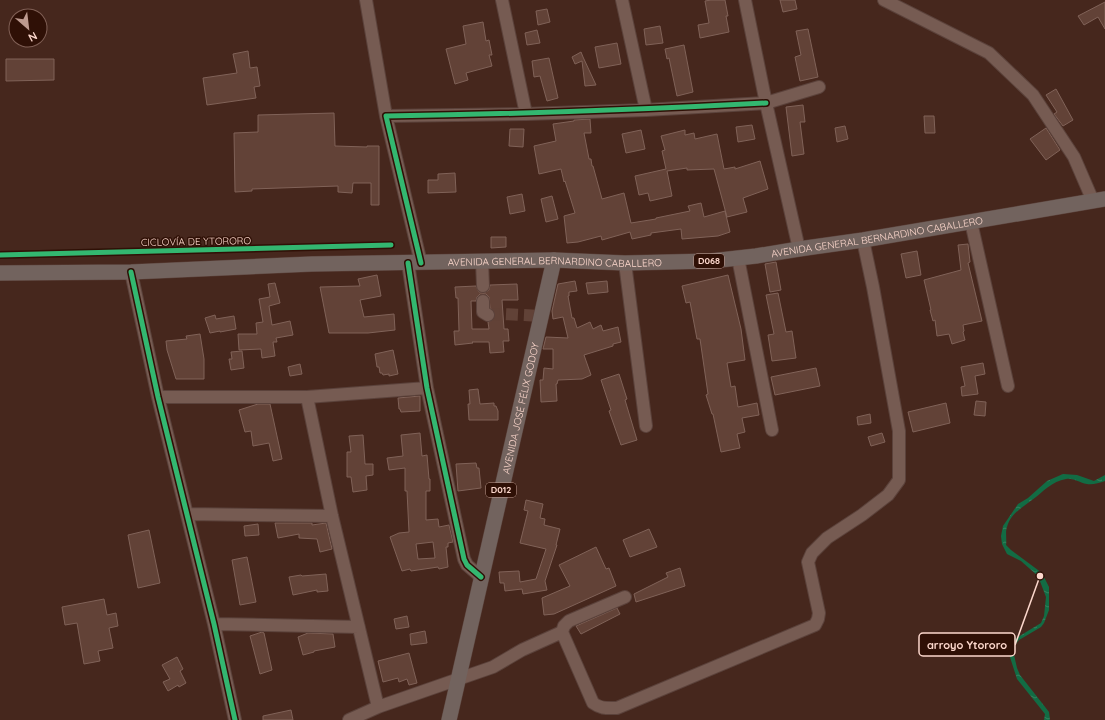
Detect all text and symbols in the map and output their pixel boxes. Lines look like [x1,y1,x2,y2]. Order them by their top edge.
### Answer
north arrow [8,8,48,48]
text: N [26,29,40,45]
street label: AVENIDA GENERAL BERNARDINO CABALLERO [770,214,984,260]
street label: CICLOVÍA DE YTORORO [141,234,251,249]
street label: AVENIDA GENERAL BERNARDINO CABALLERO [448,254,662,270]
road number: D068 [694,254,724,268]
street label: AVENIDA JOSÉ FÉLIX GODOY [499,341,542,475]
road number: D012 [486,483,516,497]
callout: arroyo Ytororo [919,633,1015,656]
text: arroyo Ytororo [927,638,1007,652]

